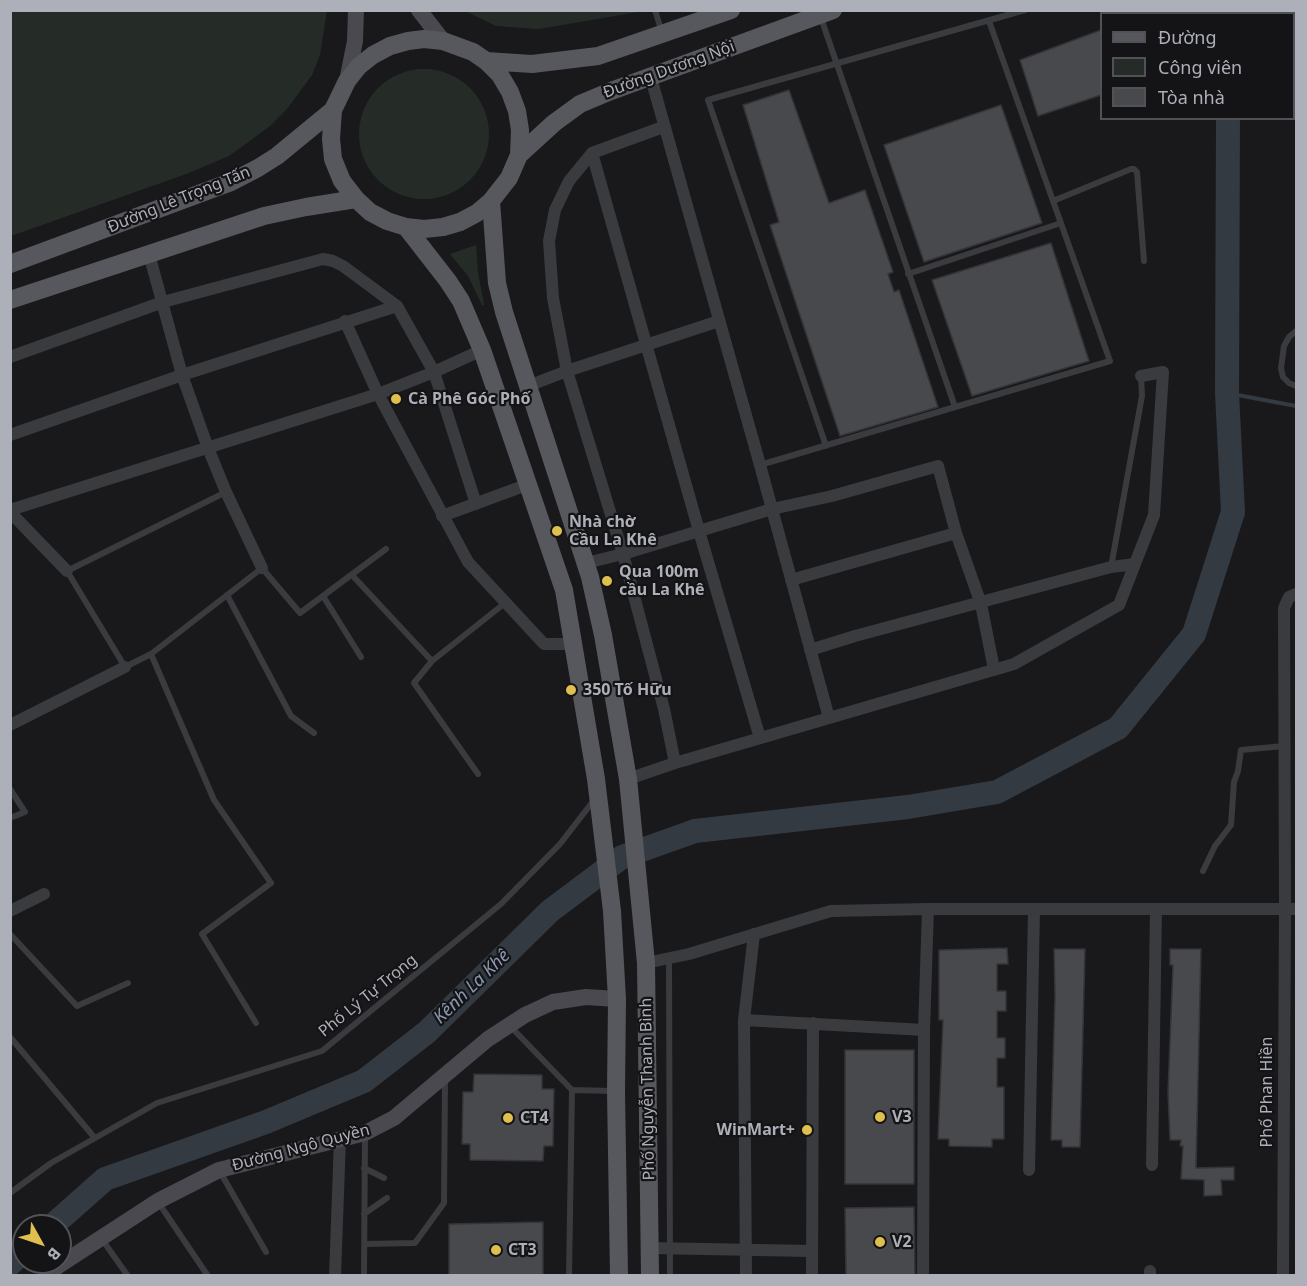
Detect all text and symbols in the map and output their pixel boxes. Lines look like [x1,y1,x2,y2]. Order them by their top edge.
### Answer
legend [1100,12,1295,120]
text: Đường [1158,25,1217,49]
street label: Đường Dương Nội [601,37,737,103]
text: Công viên [1158,55,1242,79]
text: Tòa nhà [1158,85,1225,109]
street label: Đường Lê Trọng Tấn [105,163,253,237]
place label: Cà Phê Góc Phố [408,389,530,409]
marker: Cà Phê Góc Phố [389,392,403,406]
place label: Nhà chờ Cầu La Khê [569,512,657,550]
marker: Nhà chờ Cầu La Khê [550,524,564,538]
place label: Qua 100m cầu La Khê [619,562,705,600]
marker: Qua 100m cầu La Khê [600,574,614,588]
place label: 350 Tố Hữu [583,680,672,700]
marker: 350 Tố Hữu [564,683,578,697]
water label: Kênh La Khê [429,945,515,1029]
street label: Phố Lý Tự Trọng [315,950,421,1042]
street label: Phố Nguyễn Thanh Bình [637,998,659,1180]
street label: Phố Phan Hiền [1257,1037,1277,1147]
place label: V3 [892,1107,912,1127]
place label: CT4 [520,1108,549,1128]
marker: V3 [873,1110,887,1124]
marker: CT4 [501,1111,515,1125]
street label: Đường Ngô Quyền [230,1120,372,1176]
place label: WinMart+ [716,1120,795,1140]
marker: WinMart+ [800,1123,814,1137]
north arrow [12,1214,72,1274]
place label: V2 [892,1232,912,1252]
marker: V2 [873,1235,887,1249]
place label: CT3 [508,1240,537,1260]
text: B [42,1243,66,1265]
marker: CT3 [489,1243,503,1257]

